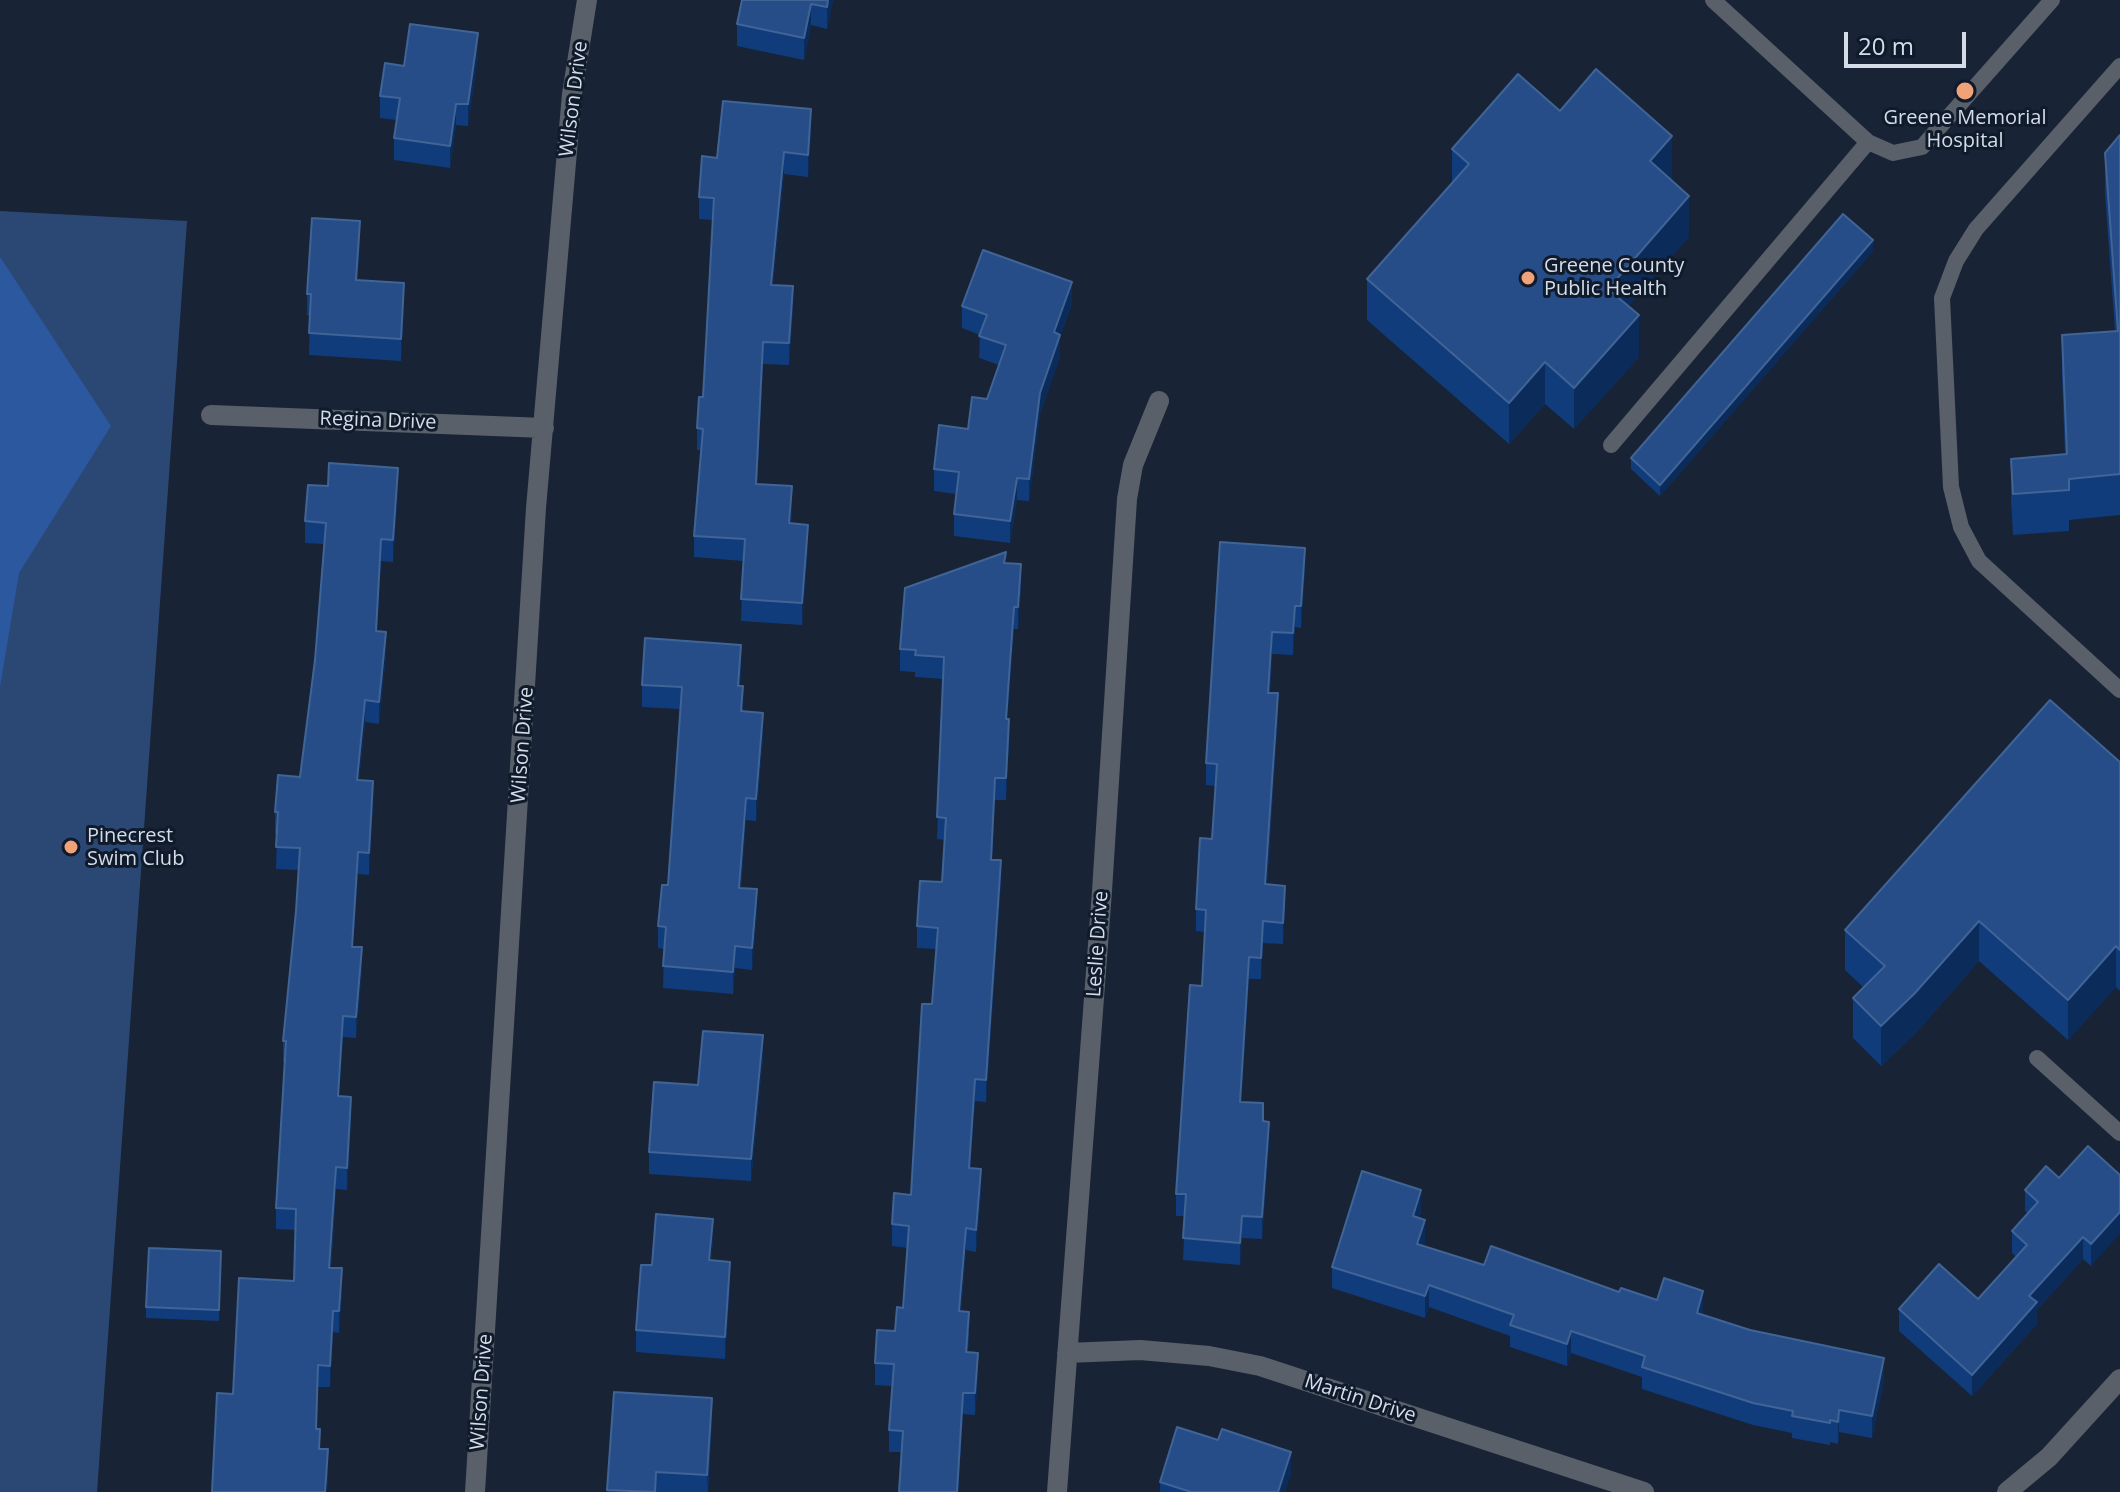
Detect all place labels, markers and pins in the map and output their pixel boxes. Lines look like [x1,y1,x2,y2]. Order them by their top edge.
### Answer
marker: Greene Memorial Hospital [1954,80,1976,102]
place label: Greene Memorial Hospital [1883,106,2047,153]
place label: Greene County Public Health [1544,254,1684,301]
marker: Greene County Public Health [1519,269,1537,287]
place label: Pinecrest Swim Club [87,824,184,871]
marker: Pinecrest Swim Club [62,838,80,856]

